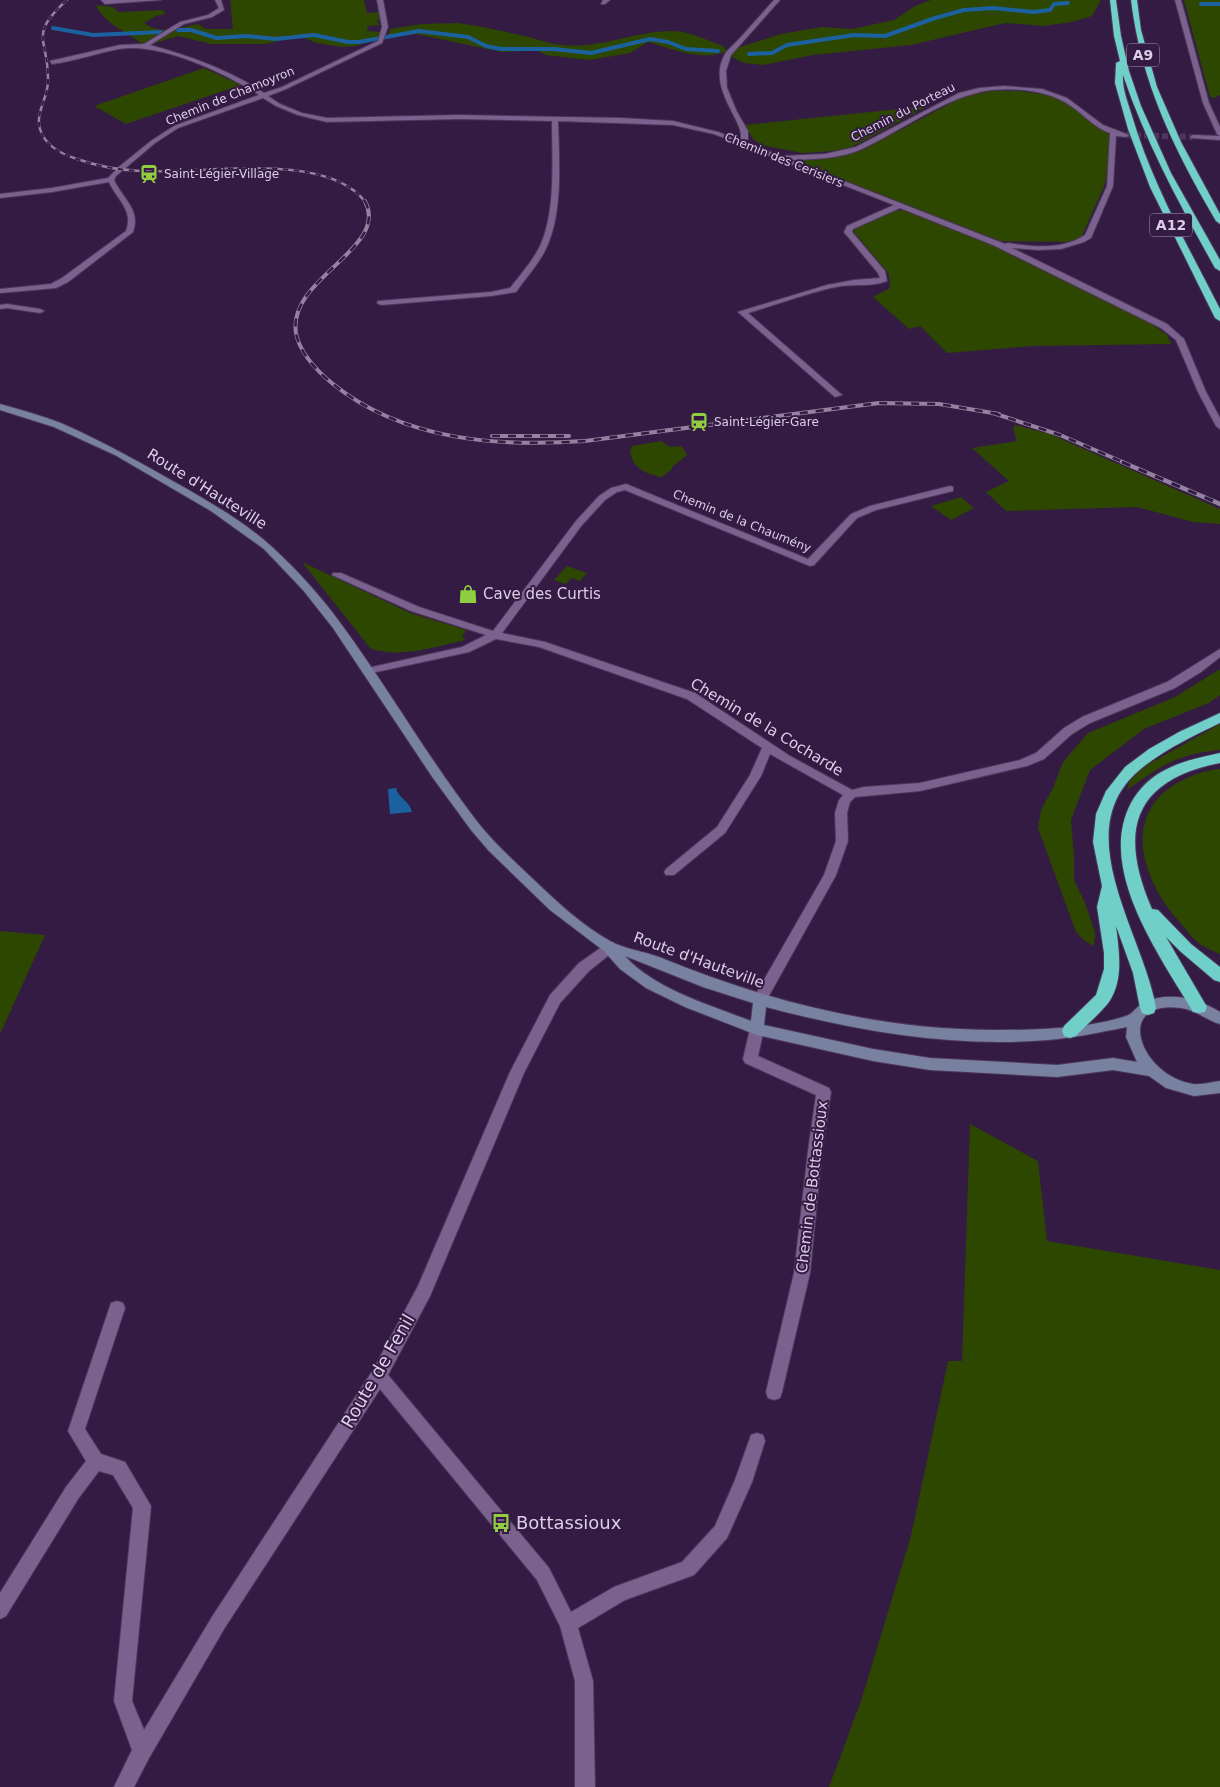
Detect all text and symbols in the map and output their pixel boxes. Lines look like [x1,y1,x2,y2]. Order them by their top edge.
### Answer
road number: A9 [1127,44,1159,66]
street label: Chemin de Chamoyron [164,64,296,128]
street label: Chemin du Porteau [849,80,957,144]
street label: Chemin des Cerisiers [722,130,846,190]
station icon: Saint-Légier-Village [138,163,160,185]
place label: Saint-Légier-Village [164,167,279,181]
road number: A12 [1150,214,1192,236]
station icon: Saint-Légier-Gare [688,411,710,433]
place label: Saint-Légier-Gare [714,415,819,429]
street label: Route d'Hauteville [144,445,270,533]
street label: Chemin de la Chaumény [671,487,813,555]
shop icon: Cave des Curtis [457,583,479,605]
place label: Cave des Curtis [483,585,601,603]
street label: Chemin de la Cocharde [687,674,847,780]
street label: Route d'Hauteville [631,928,767,992]
street label: Chemin de Bottassioux [792,1100,832,1274]
street label: Route de Fenil [336,1310,419,1431]
bus stop icon: Bottassioux [490,1512,512,1534]
place label: Bottassioux [516,1512,622,1533]

